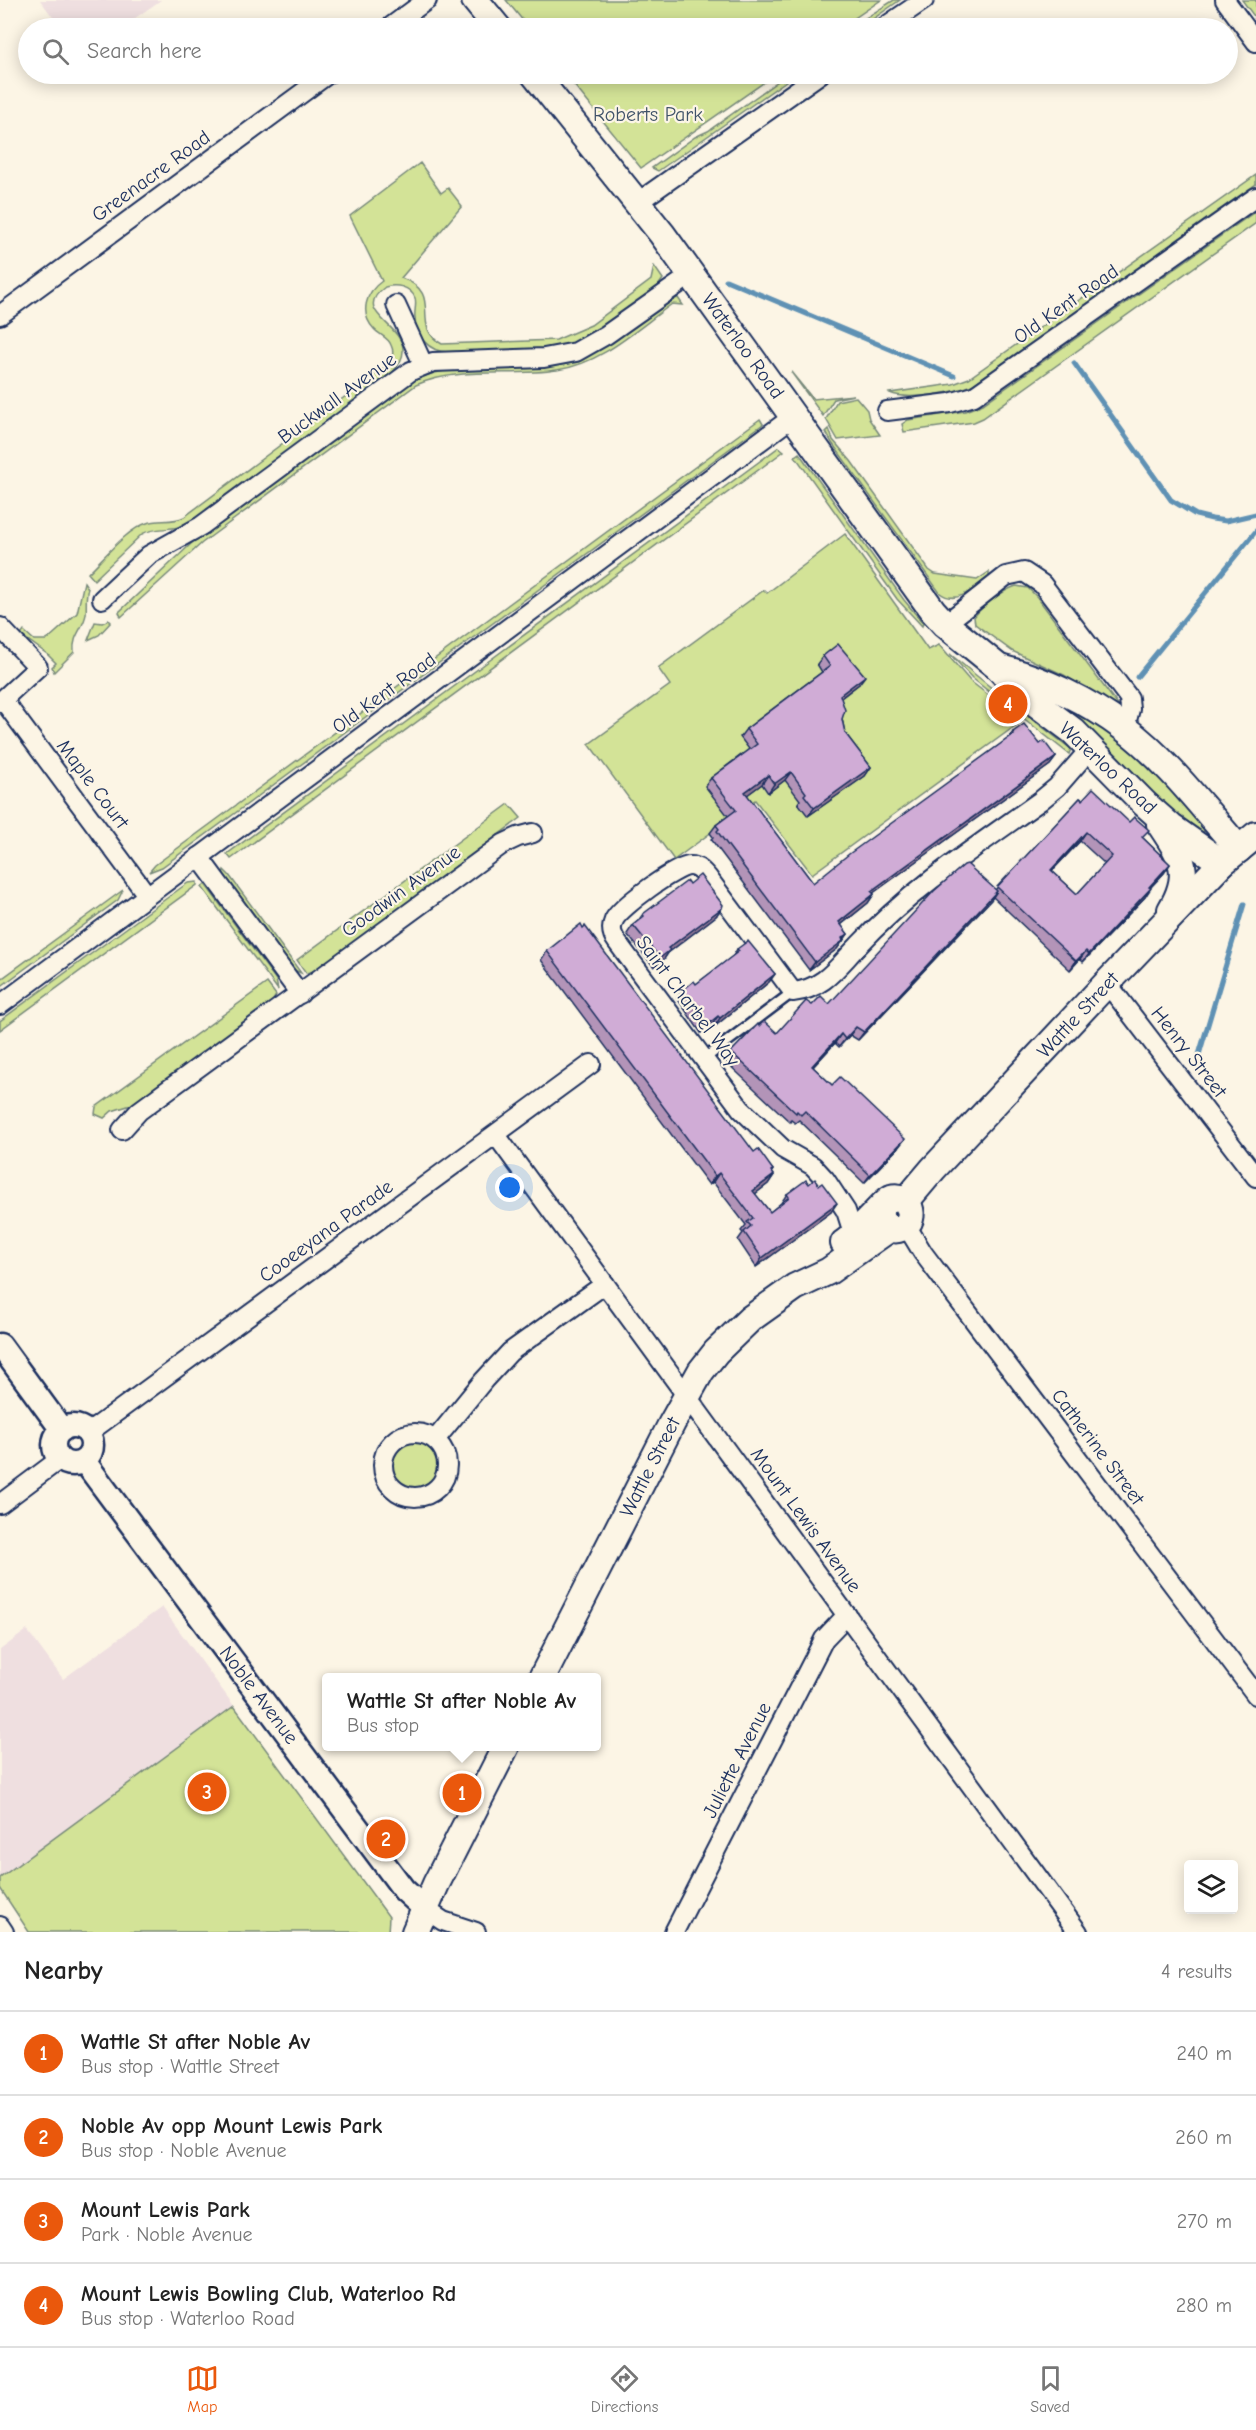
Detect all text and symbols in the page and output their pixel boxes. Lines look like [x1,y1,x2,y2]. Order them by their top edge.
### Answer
search box [18,18,1238,84]
icon: search [39,35,72,68]
text: Search here [87,38,202,64]
park label: Roberts Park [593,103,703,126]
street label: Greenacre Road [87,125,215,227]
street label: Old Kent Road [1009,259,1123,349]
street label: Waterloo Road [697,289,789,403]
street label: Buckwall Avenue [274,347,400,449]
street label: Old Kent Road [328,648,440,738]
pin: 4 [988,682,1028,726]
street label: Waterloo Road [1055,717,1161,819]
street label: Maple Court [52,735,135,834]
street label: Goodwin Avenue [337,840,465,942]
street label: Saint Charbel Way [631,931,745,1071]
street label: Wattle Street [1032,966,1124,1063]
street label: Henry Street [1146,1002,1232,1103]
your location [495,1173,524,1202]
street label: Cooeeyana Parade [255,1175,397,1287]
street label: Catherine Street [1047,1384,1150,1511]
street label: Wattle Street [615,1412,686,1521]
street label: Mount Lewis Avenue [746,1443,866,1597]
street label: Noble Avenue [215,1642,303,1748]
popup [322,1673,601,1751]
text: Wattle St after Noble Av [347,1688,576,1714]
street label: Juliette Avenue [698,1698,776,1822]
text: Bus stop [347,1714,419,1737]
pin: 3 [188,1770,226,1814]
pin: 1 [442,1770,482,1816]
pin: 2 [366,1816,406,1862]
map controls [1184,1860,1238,1914]
button: layers [1184,1860,1238,1914]
text: Nearby [24,1956,103,1986]
text: 4 results [1161,1960,1232,1983]
text: Wattle St after Noble Av [81,2029,310,2055]
text: 1 [40,2042,47,2065]
text: 240 m [1177,2042,1232,2065]
text: Bus stop · Wattle Street [81,2055,279,2078]
text: Noble Av opp Mount Lewis Park [81,2113,382,2139]
text: 2 [39,2126,48,2149]
text: 260 m [1175,2126,1232,2149]
text: Bus stop · Noble Avenue [81,2139,287,2162]
text: Mount Lewis Park [81,2197,250,2223]
text: 3 [39,2210,48,2233]
text: 270 m [1177,2210,1232,2233]
text: Park · Noble Avenue [81,2223,253,2246]
text: Mount Lewis Bowling Club, Waterloo Rd [81,2281,456,2307]
text: 4 [39,2294,48,2317]
text: 280 m [1176,2294,1232,2317]
text: Bus stop · Waterloo Road [81,2307,295,2330]
tab: Map [186,2362,219,2416]
tab: Directions [591,2362,658,2416]
tab: Saved [1030,2362,1070,2416]

